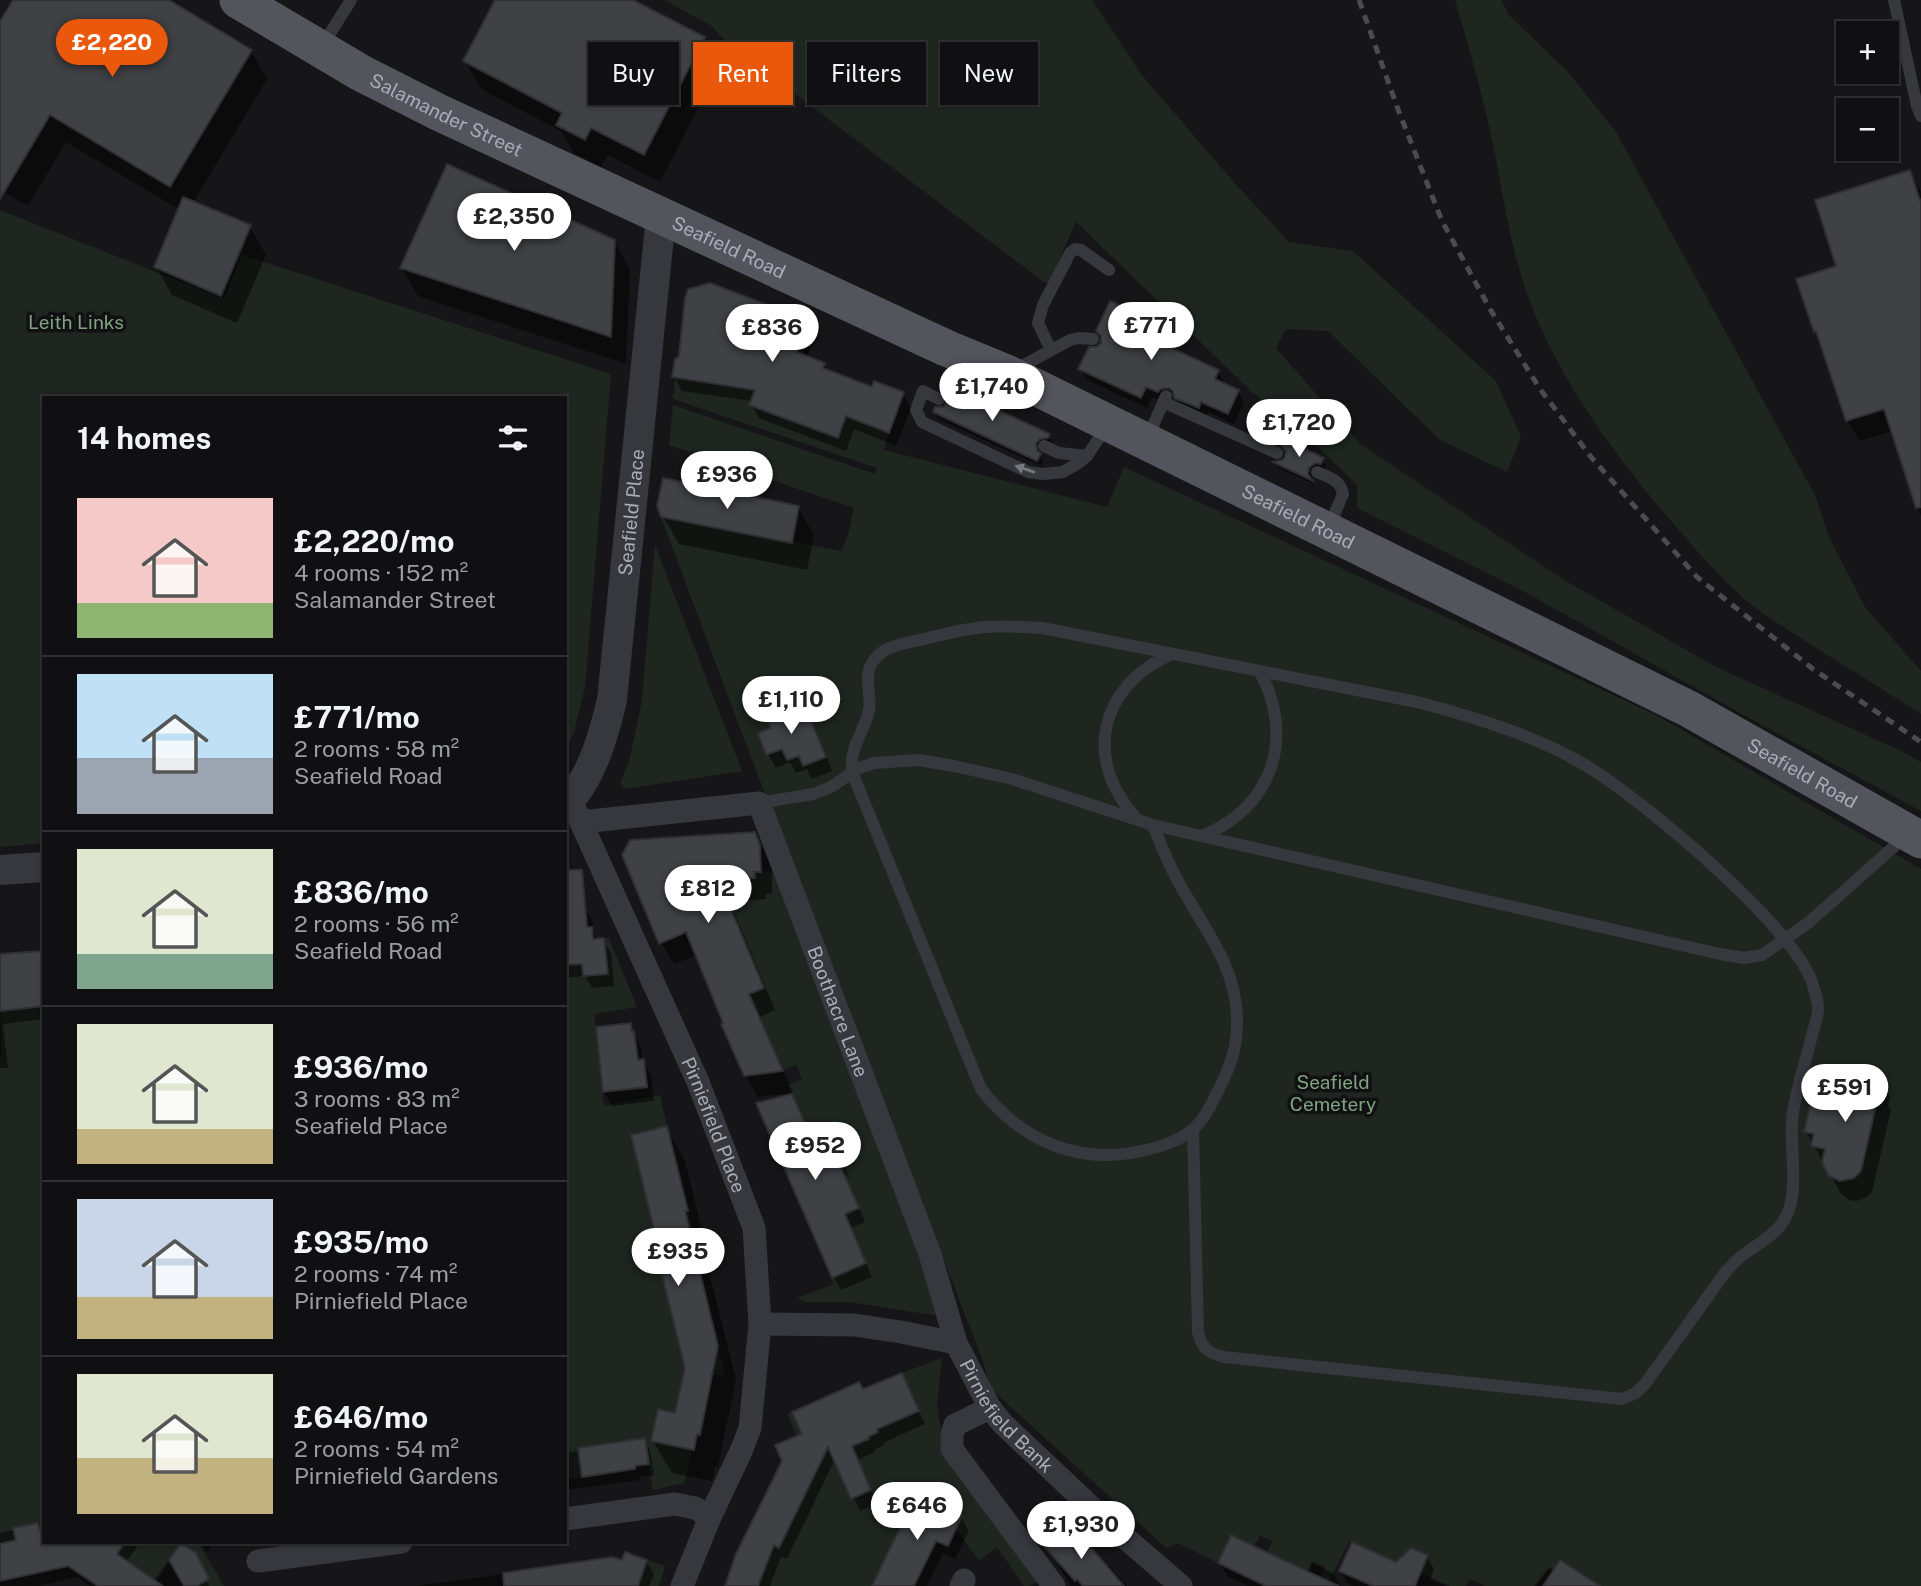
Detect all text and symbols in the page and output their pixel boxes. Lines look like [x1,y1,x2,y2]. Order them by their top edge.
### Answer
pin: £2,220 [55,20,169,79]
map controls [1836,21,1899,161]
button: + [1836,21,1899,84]
text: £2,220 [72,28,152,55]
chip: Buy [588,42,679,105]
chip: Rent [693,42,793,105]
chip: Filters [807,42,926,105]
chip: New [940,42,1038,105]
street label: Salamander Street [366,68,526,161]
button: − [1836,98,1899,161]
pin: £2,350 [457,194,571,253]
text: £2,350 [473,202,555,229]
street label: Seafield Road [668,211,789,283]
pin: £771 [1110,302,1192,362]
pin: £836 [731,304,813,364]
park label: Leith Links [28,311,124,333]
text: £771 [1124,311,1178,338]
text: £836 [742,313,802,340]
pin: £1,740 [935,364,1049,423]
text: £1,740 [955,372,1029,399]
pin: £1,720 [1242,400,1356,459]
text: £1,720 [1262,408,1336,435]
icon: filters [494,419,532,457]
text: 14 homes [77,420,211,456]
street label: Seafield Place [614,448,648,577]
pin: £936 [686,452,768,511]
text: £936 [697,460,757,487]
one-way arrow [1015,463,1036,474]
street label: Seafield Road [1238,479,1358,553]
text: £2,220/mo [294,523,454,559]
icon: home [133,526,217,610]
text: 4 rooms · 152 m² [294,559,468,586]
text: Salamander Street [294,586,496,613]
pin: £1,110 [734,676,848,736]
text: £1,110 [758,685,824,712]
text: £771/mo [294,699,420,735]
icon: home [133,702,217,786]
street label: Seafield Road [1744,733,1861,813]
text: 2 rooms · 58 m² [294,735,459,762]
text: Seafield Road [294,762,443,789]
pin: £812 [667,866,749,925]
text: £836/mo [294,874,429,910]
text: £812 [681,874,735,901]
icon: home [133,877,217,961]
text: 2 rooms · 56 m² [294,910,459,937]
text: Seafield Road [294,937,443,964]
street label: Boothacre Lane [803,943,873,1080]
text: £936/mo [294,1049,428,1085]
icon: home [133,1052,217,1136]
street label: Pirniefield Place [677,1054,750,1196]
pin: £591 [1804,1064,1886,1124]
park label: Seafield Cemetery [1290,1071,1376,1115]
text: £591 [1817,1073,1873,1100]
text: 3 rooms · 83 m² [294,1085,460,1112]
text: Seafield Place [294,1112,448,1139]
pin: £952 [774,1122,856,1182]
text: £952 [785,1131,845,1158]
text: £935/mo [294,1224,429,1260]
icon: home [133,1227,217,1311]
pin: £935 [637,1228,719,1288]
text: £935 [648,1237,708,1264]
text: 2 rooms · 74 m² [294,1260,457,1287]
text: Pirniefield Place [294,1287,468,1314]
street label: Pirniefield Bank [955,1355,1058,1477]
text: £646/mo [294,1399,428,1435]
icon: home [133,1402,217,1486]
text: 2 rooms · 54 m² [294,1435,459,1462]
text: Pirniefield Gardens [294,1462,498,1489]
pin: £646 [876,1482,958,1542]
text: £646 [887,1491,947,1518]
pin: £1,930 [1024,1502,1138,1561]
text: £1,930 [1043,1510,1119,1537]

